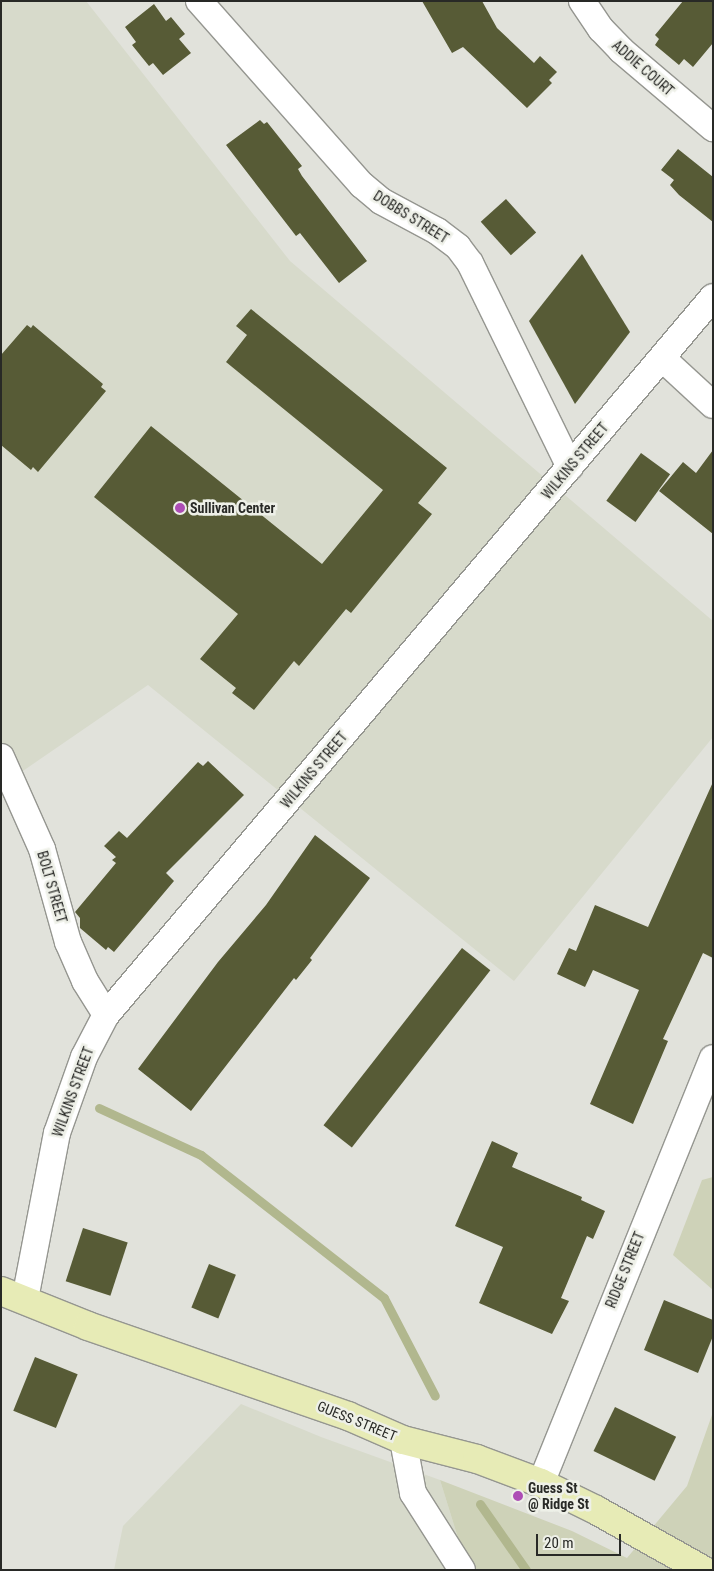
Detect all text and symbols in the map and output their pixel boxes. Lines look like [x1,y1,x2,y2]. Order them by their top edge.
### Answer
street label: ADDIE COURT [609,37,677,99]
street label: DOBBS STREET [370,187,452,247]
street label: WILKINS STREET [538,419,612,503]
place label: Sullivan Center [190,500,275,516]
marker: Sullivan Center [174,502,186,514]
street label: WILKINS STREET [277,728,351,812]
street label: BOLT STREET [34,849,70,925]
street label: WILKINS STREET [49,1045,97,1139]
street label: RIDGE STREET [602,1229,648,1311]
street label: GUESS STREET [315,1397,399,1445]
place label: Guess St @ Ridge St [528,1480,589,1512]
marker: Guess St @ Ridge St [512,1490,524,1502]
scale bar [539,1524,624,1556]
text: 20 m [544,1534,574,1552]

